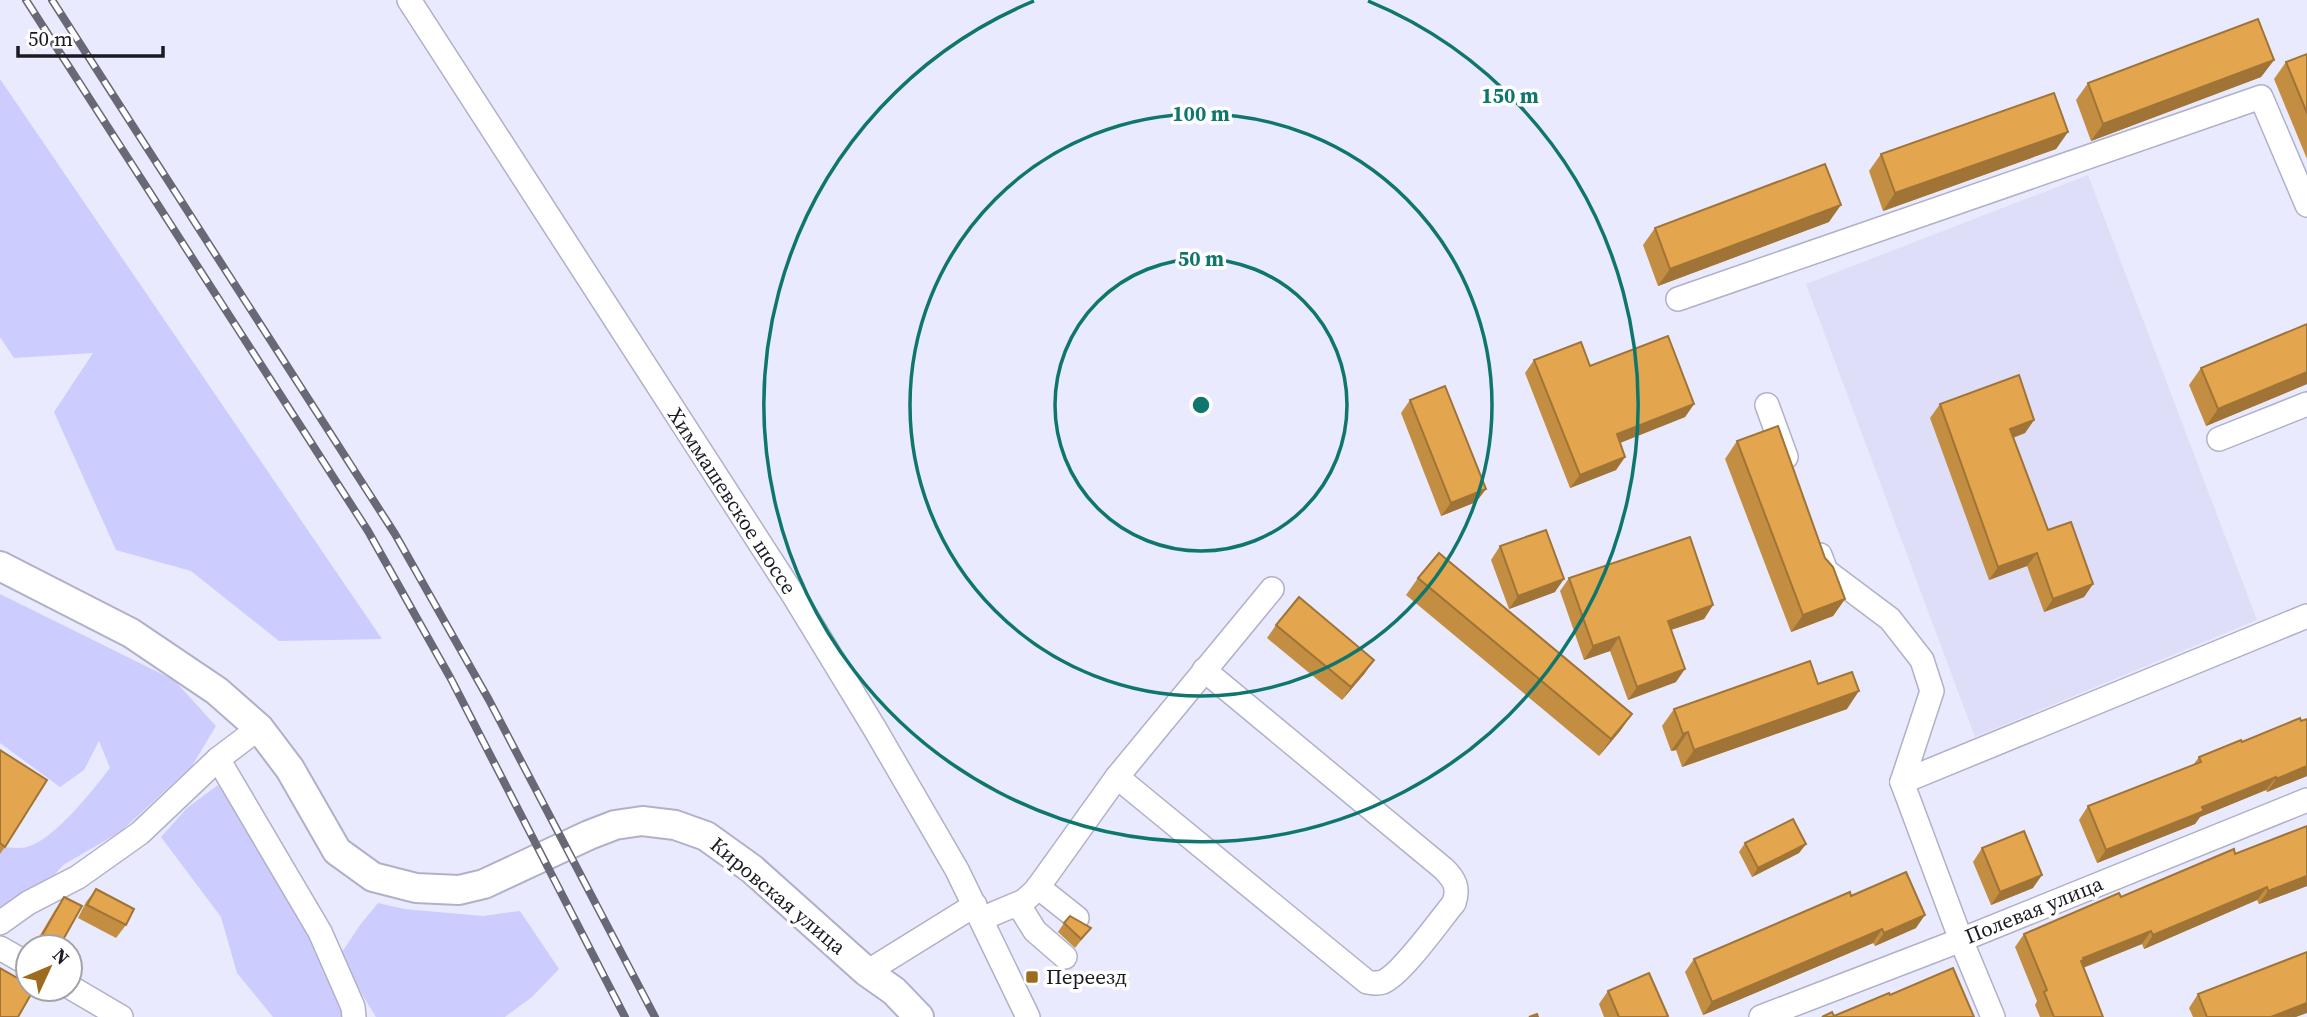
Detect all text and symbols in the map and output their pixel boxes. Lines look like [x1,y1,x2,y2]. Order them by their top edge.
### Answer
scale bar [18,14,163,58]
text: 50 m [28,24,73,53]
text: 150 m [1481,81,1539,110]
text: 100 m [1172,99,1230,128]
text: 50 m [1178,244,1224,273]
centre of rings [1189,393,1213,417]
street label: Химмашевское шоссе [661,402,804,600]
street label: Кировская улица [704,830,853,961]
street label: Полевая улица [1961,869,2107,950]
north arrow [14,933,84,1003]
text: N [47,942,75,970]
place label: Переезд [1046,962,1127,991]
marker: Переезд [1024,969,1040,985]

